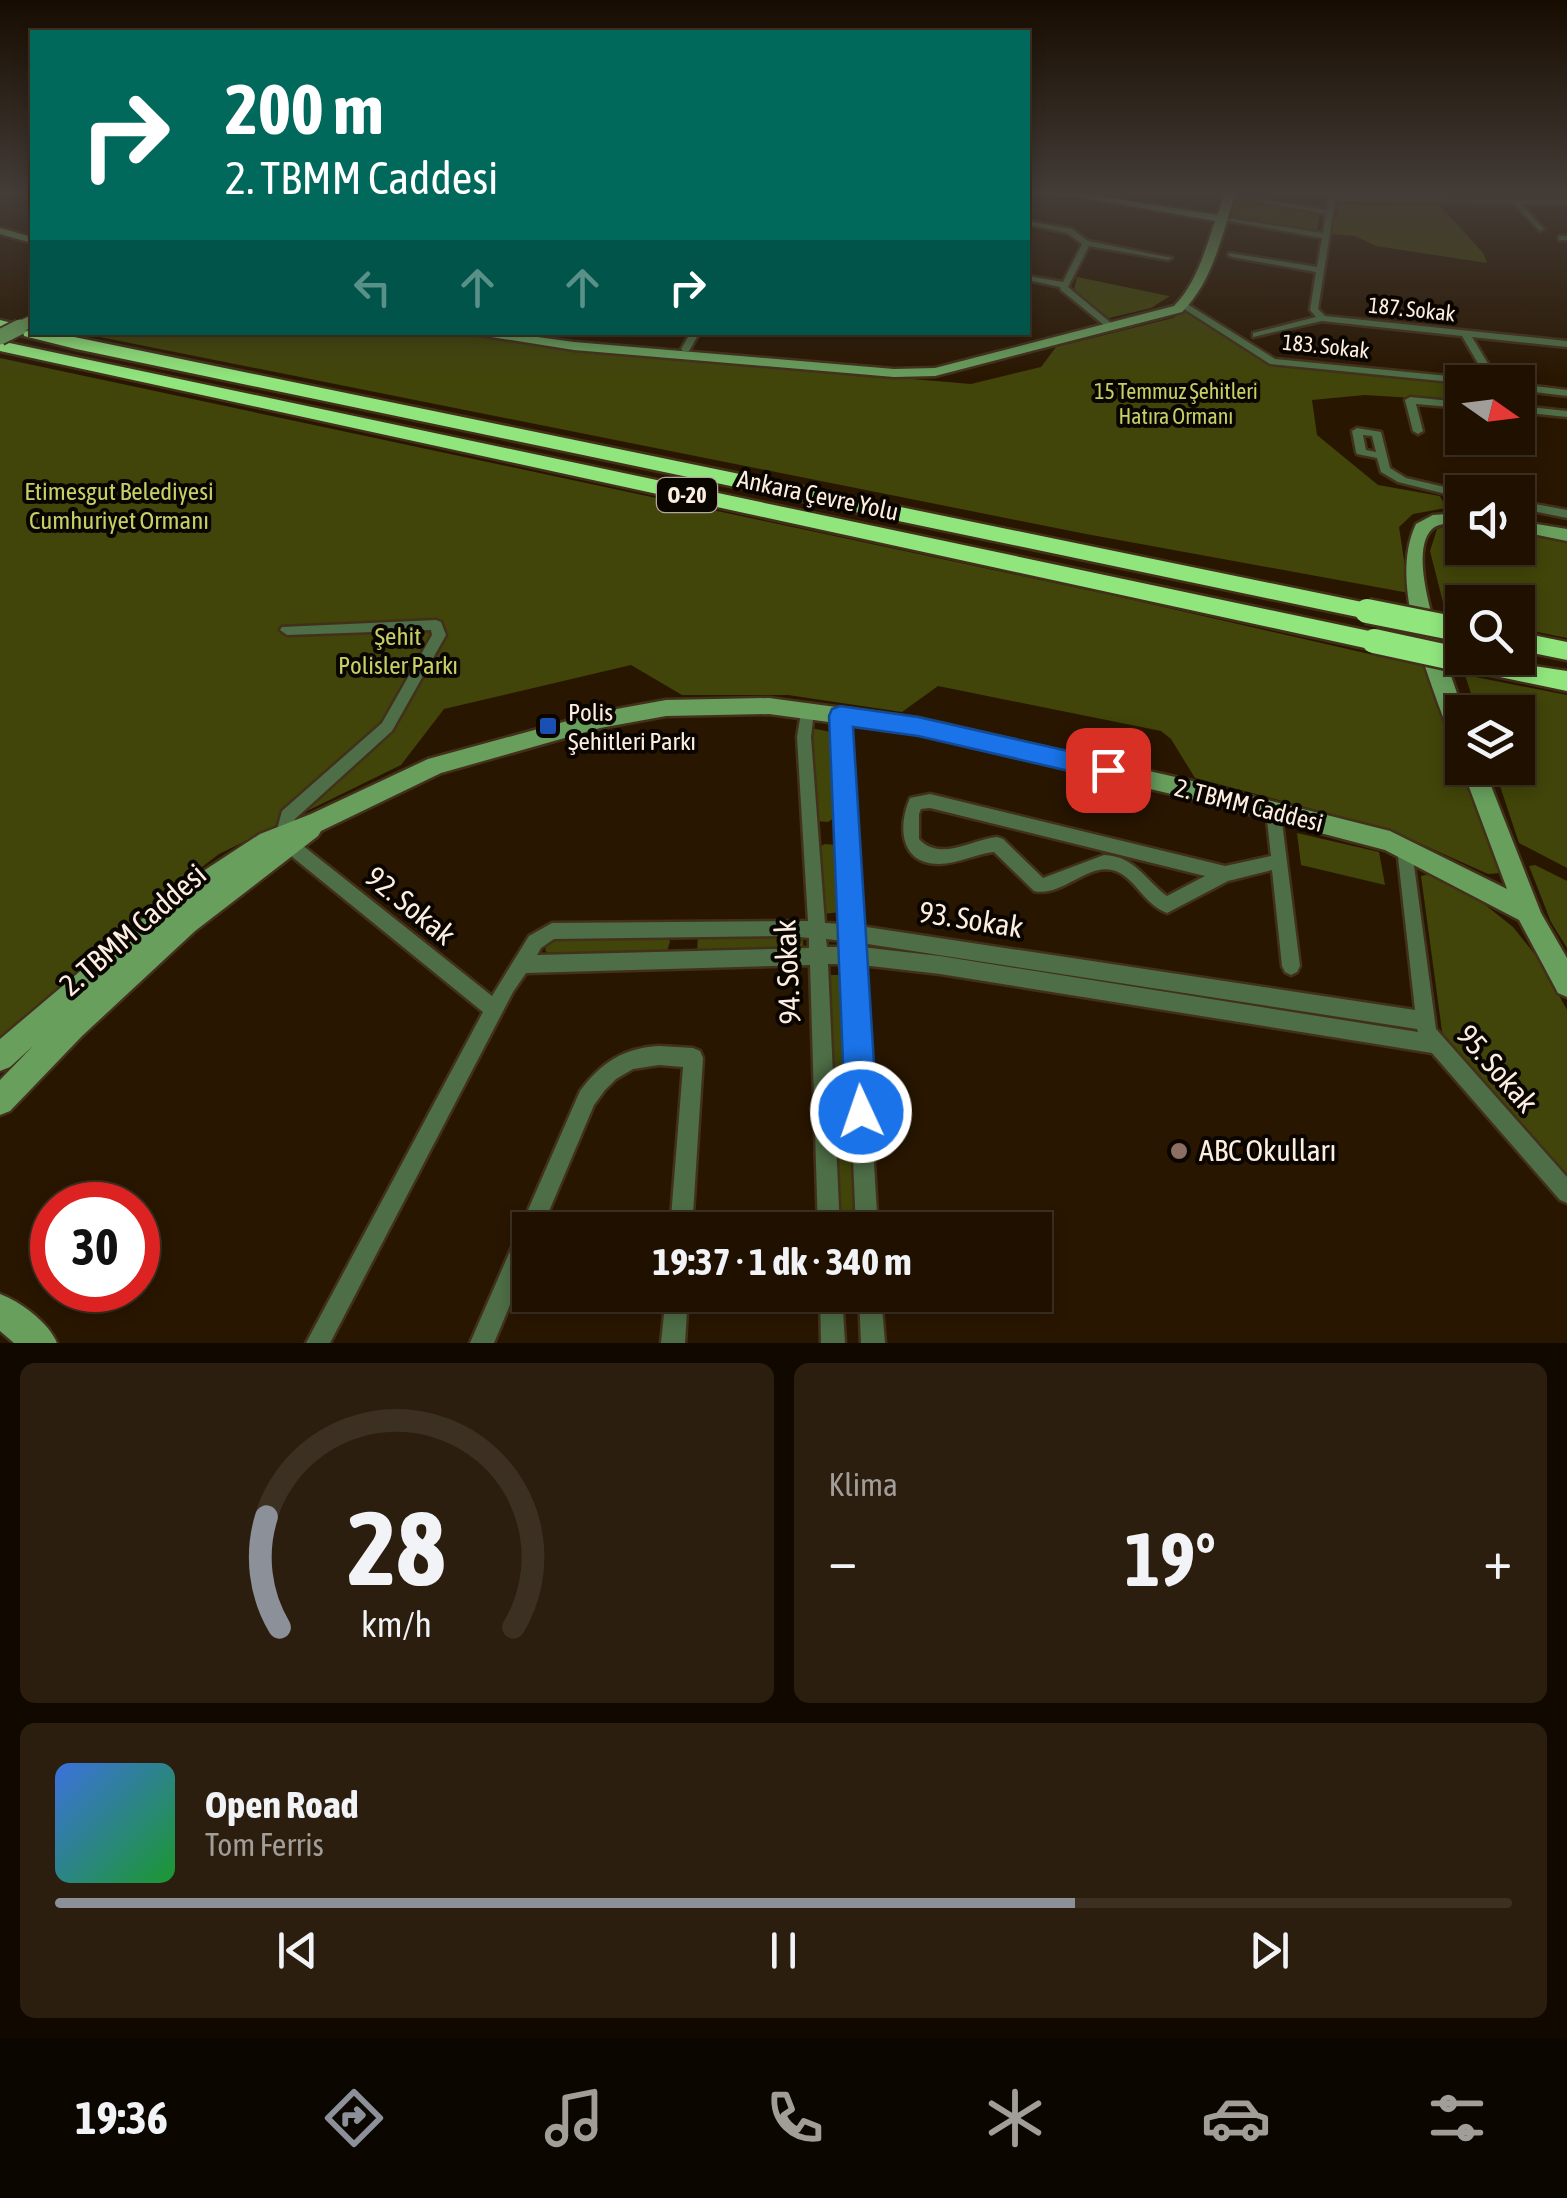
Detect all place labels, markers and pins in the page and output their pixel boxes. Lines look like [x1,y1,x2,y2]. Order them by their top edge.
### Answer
place label: Polis Şehitleri Parkı [568,698,696,755]
marker: Polis Şehitleri Parkı [537,715,559,737]
pin [1066,728,1151,813]
place label: ABC Okulları [1199,1133,1336,1167]
marker: ABC Okulları [1168,1140,1190,1162]

